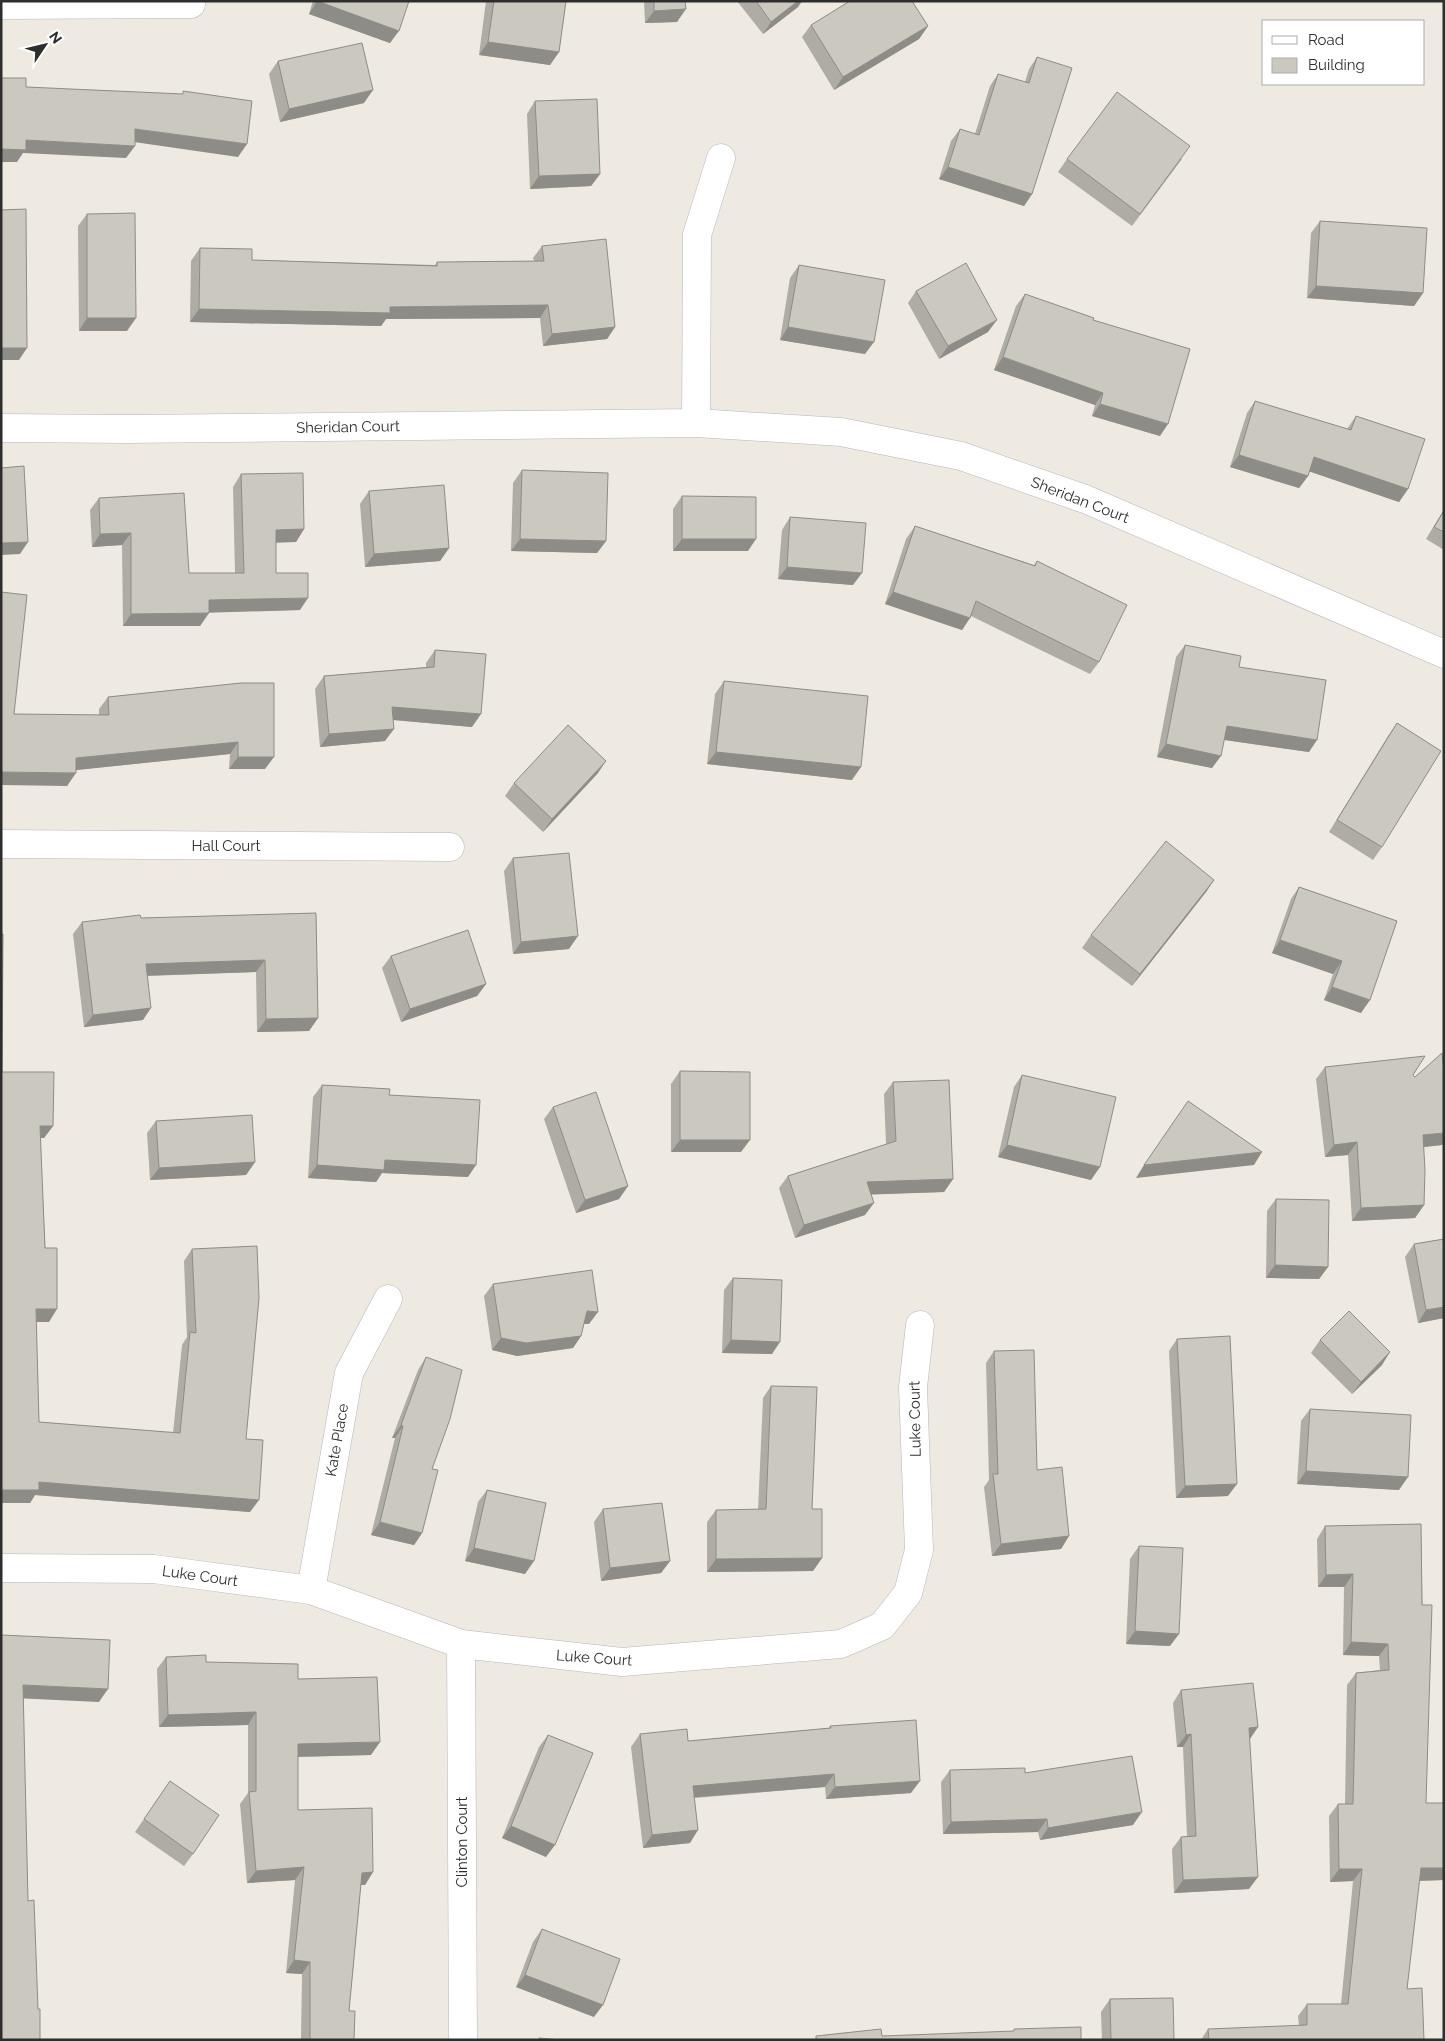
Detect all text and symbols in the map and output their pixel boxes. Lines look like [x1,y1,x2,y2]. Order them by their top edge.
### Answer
north arrow [20,20,70,70]
legend [1262,20,1425,85]
text: N [46,29,65,47]
text: Road [1308,31,1344,49]
text: Building [1308,56,1365,74]
street label: Sheridan Court [296,417,400,437]
street label: Sheridan Court [1028,473,1132,527]
street label: Hall Court [191,837,261,855]
street label: Luke Court [905,1381,925,1457]
street label: Kate Place [322,1402,352,1478]
street label: Luke Court [161,1562,239,1590]
street label: Luke Court [555,1646,633,1670]
street label: Clinton Court [453,1796,471,1888]

